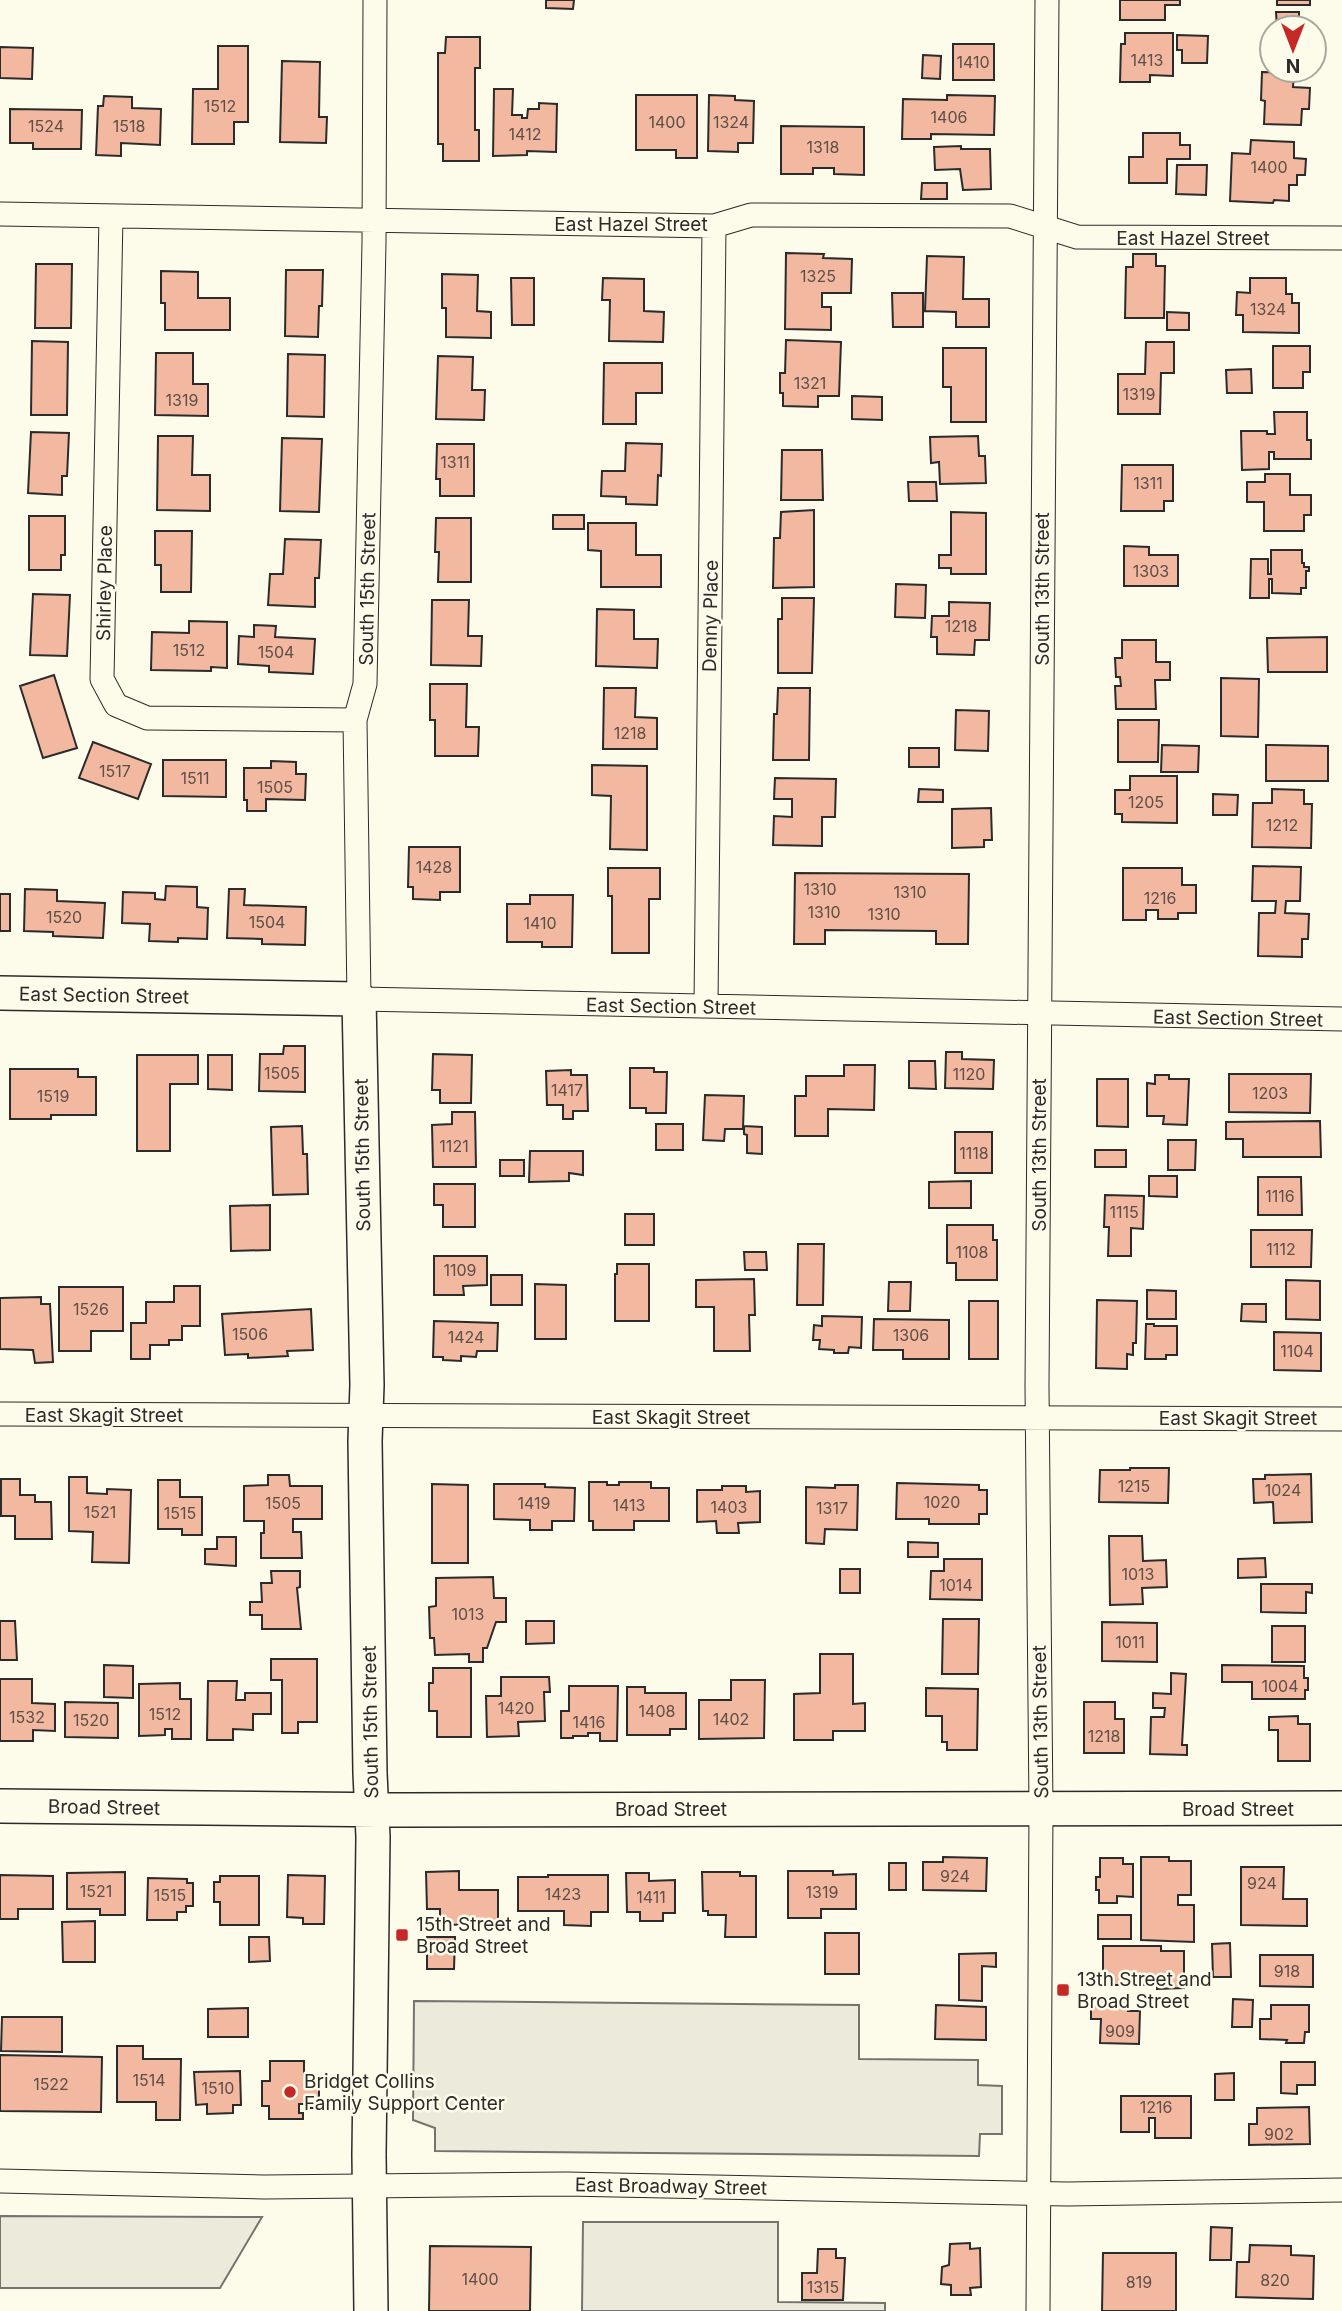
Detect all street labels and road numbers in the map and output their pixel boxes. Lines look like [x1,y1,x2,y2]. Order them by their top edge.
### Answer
street label: East Hazel Street [554,213,708,236]
street label: East Hazel Street [1116,227,1270,250]
street label: South 15th Street [355,512,380,666]
street label: South 13th Street [1031,512,1054,666]
street label: Shirley Place [92,525,117,641]
street label: Denny Place [698,560,723,672]
street label: East Section Street [19,983,189,1008]
street label: East Section Street [586,994,756,1019]
street label: East Section Street [1153,1006,1323,1031]
street label: South 15th Street [350,1078,375,1232]
street label: South 13th Street [1028,1078,1051,1232]
street label: East Skagit Street [25,1404,183,1427]
street label: East Skagit Street [592,1406,750,1429]
street label: East Skagit Street [1159,1407,1317,1430]
street label: South 15th Street [358,1645,383,1799]
street label: South 13th Street [1028,1645,1053,1799]
street label: Broad Street [48,1795,160,1820]
street label: Broad Street [615,1798,727,1821]
street label: Broad Street [1182,1798,1294,1821]
street label: East Broadway Street [575,2173,767,2200]

